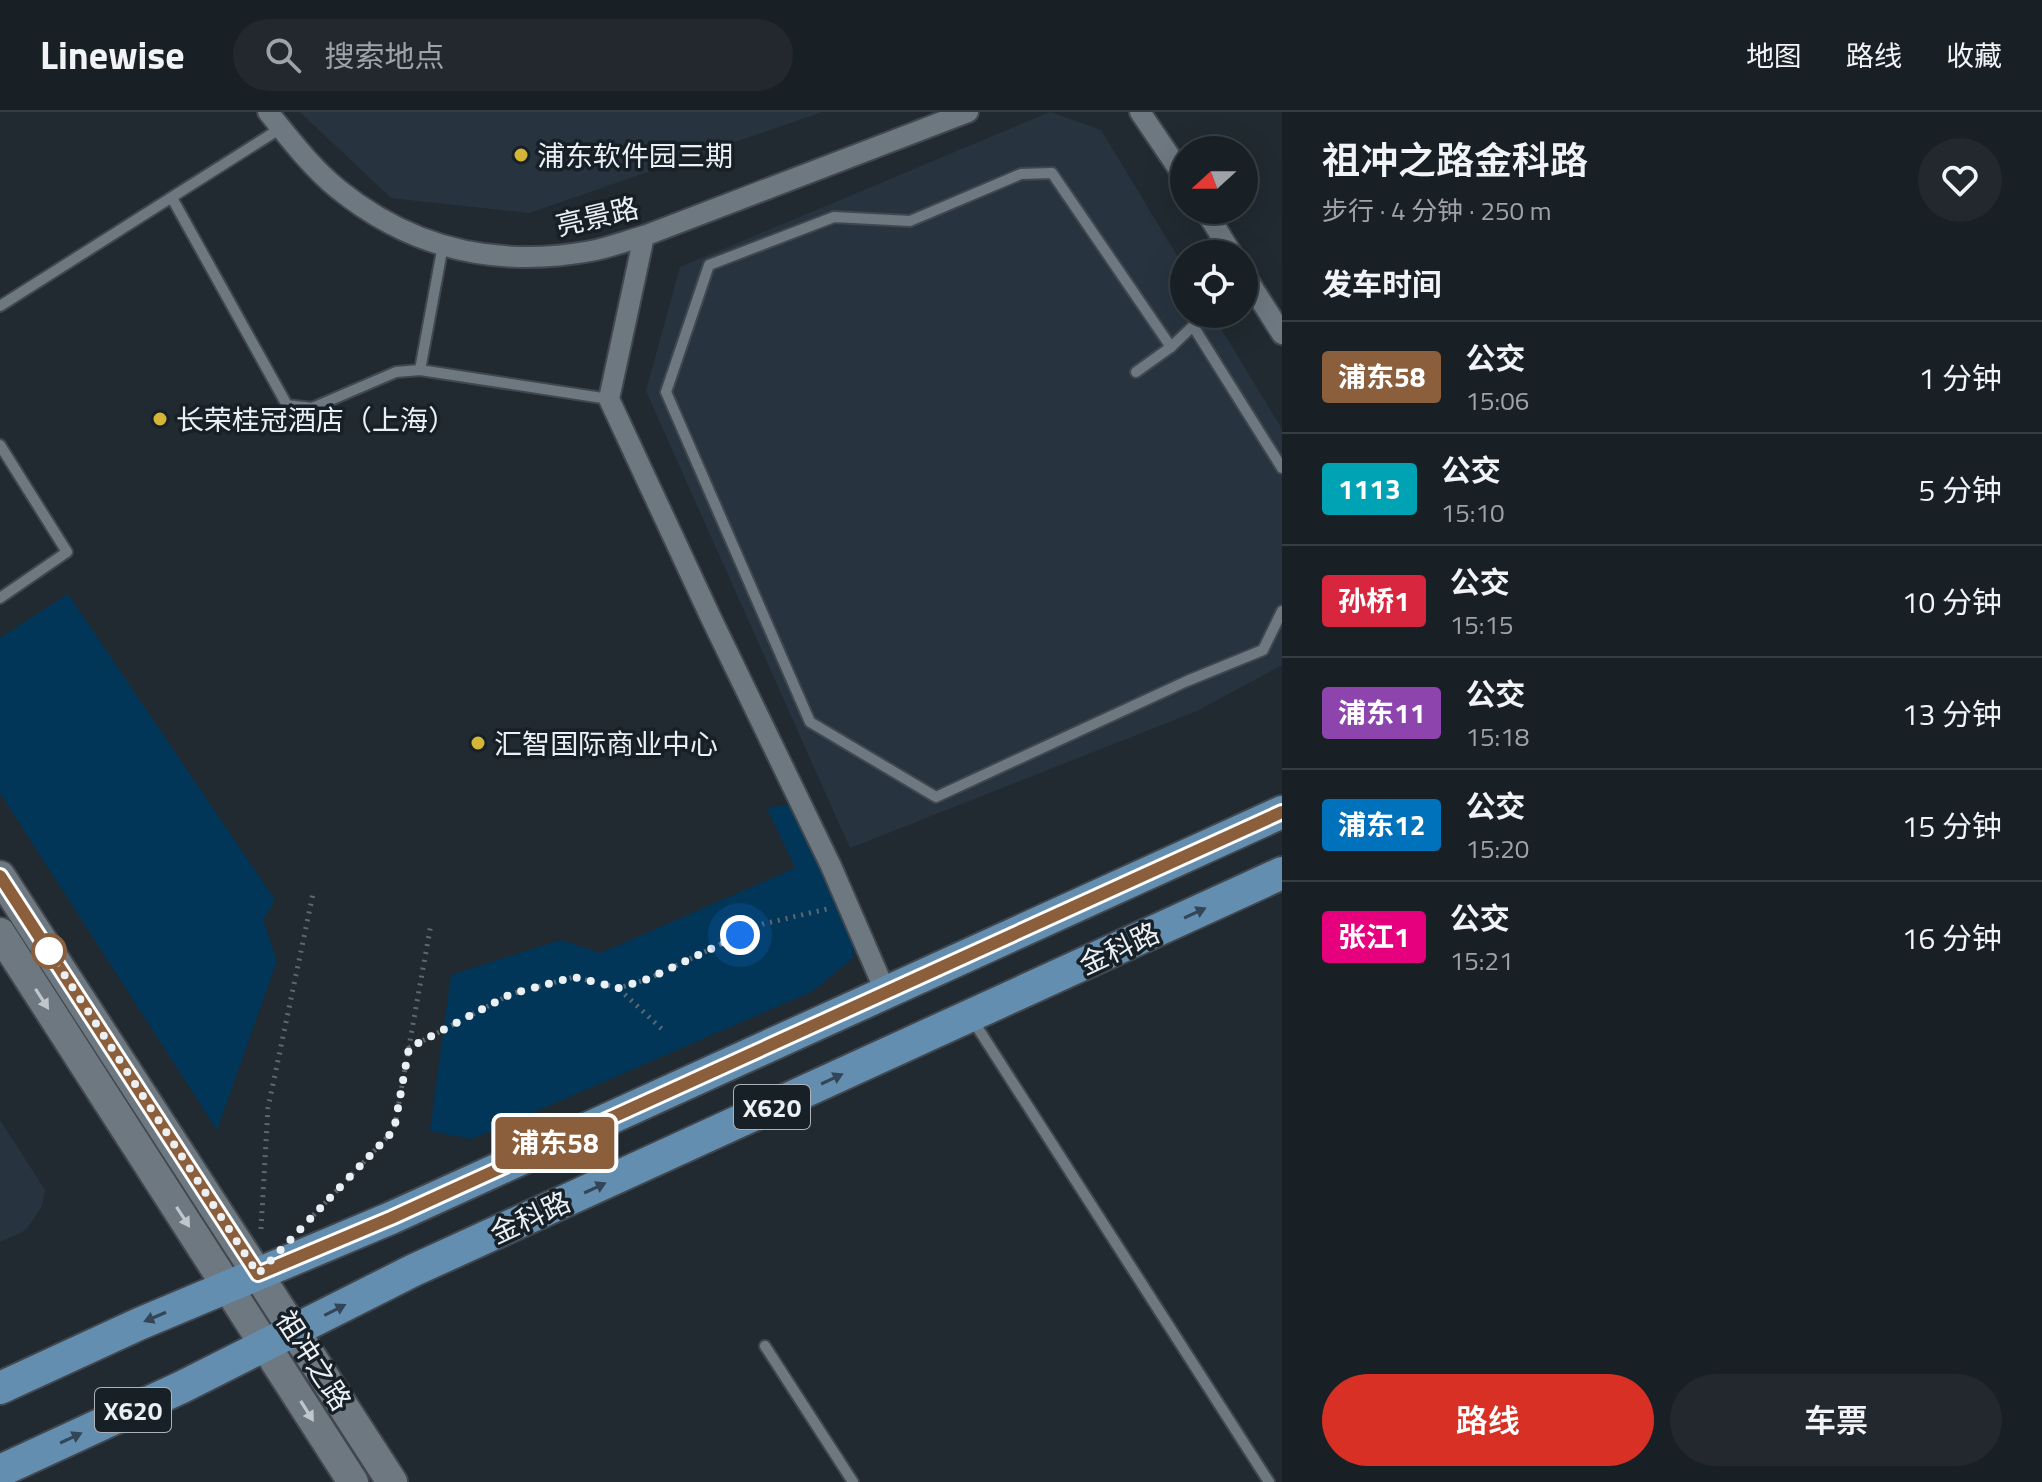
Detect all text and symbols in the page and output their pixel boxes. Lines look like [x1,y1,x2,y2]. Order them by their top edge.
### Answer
search box [233,19,793,91]
text: Linewise [40,26,185,84]
icon: search [261,33,305,77]
text: 搜索地点 [325,33,445,79]
text: 地图 [1746,34,1802,77]
text: 路线 [1846,34,1902,77]
text: 收藏 [1946,34,2002,77]
text: 祖冲之路金科路 [1322,131,1588,189]
place label: 浦东软件园三期 [537,134,733,177]
north arrow [1170,136,1258,224]
map controls [1170,136,1258,328]
button: heart [1918,138,2002,222]
marker: 浦东软件园三期 [512,146,530,164]
street label: 亮景路 [551,186,643,246]
text: 步行 · 4 分钟 · 250 m [1322,191,1552,230]
button: locate [1170,240,1258,328]
text: 发车时间 [1322,261,1442,307]
text: 公交 [1465,335,1525,381]
text: 浦东58 [1338,355,1425,398]
text: 1 分钟 [1919,355,2002,401]
text: 15:06 [1465,381,1529,420]
place label: 长荣桂冠酒店（上海） [176,398,456,441]
marker: 长荣桂冠酒店（上海） [151,410,169,428]
text: 公交 [1441,447,1501,493]
text: 1113 [1338,467,1401,510]
text: 5 分钟 [1919,467,2002,513]
text: 15:10 [1441,493,1505,532]
text: 公交 [1450,559,1510,605]
text: 孙桥1 [1338,579,1410,622]
text: 10 分钟 [1902,579,2002,625]
text: 15:15 [1450,605,1514,644]
text: 公交 [1465,671,1525,717]
text: 浦东11 [1338,691,1425,734]
text: 13 分钟 [1902,691,2002,737]
text: 15:18 [1465,717,1529,756]
place label: 汇智国际商业中心 [494,722,718,765]
marker: 汇智国际商业中心 [469,734,487,752]
text: 公交 [1465,783,1525,829]
text: 浦东12 [1338,803,1425,846]
text: 15 分钟 [1902,803,2002,849]
text: 15:20 [1465,829,1529,868]
text: 公交 [1450,895,1510,941]
one-way arrow [1184,906,1207,920]
street label: 金科路 [1072,911,1166,985]
your location [720,915,760,955]
text: 张江1 [1338,915,1410,958]
text: 16 分钟 [1902,915,2002,961]
unlabelled marker [32,934,66,968]
text: 15:21 [1450,941,1514,980]
one-way arrow [35,988,50,1009]
one-way arrow [820,1073,843,1086]
road number: X620 [734,1085,810,1129]
line badge: 浦东58 [499,1117,611,1169]
text: 浦东58 [511,1121,599,1164]
street label: 金科路 [483,1180,577,1254]
one-way arrow [583,1181,607,1194]
one-way arrow [176,1206,190,1228]
street label: 祖冲之路 [265,1301,363,1419]
one-way arrow [323,1304,346,1317]
one-way arrow [143,1310,167,1323]
button: 路线 [1322,1374,1654,1466]
button: 车票 [1670,1374,2002,1466]
road number: X620 [95,1388,171,1432]
one-way arrow [299,1400,313,1422]
one-way arrow [59,1431,83,1445]

